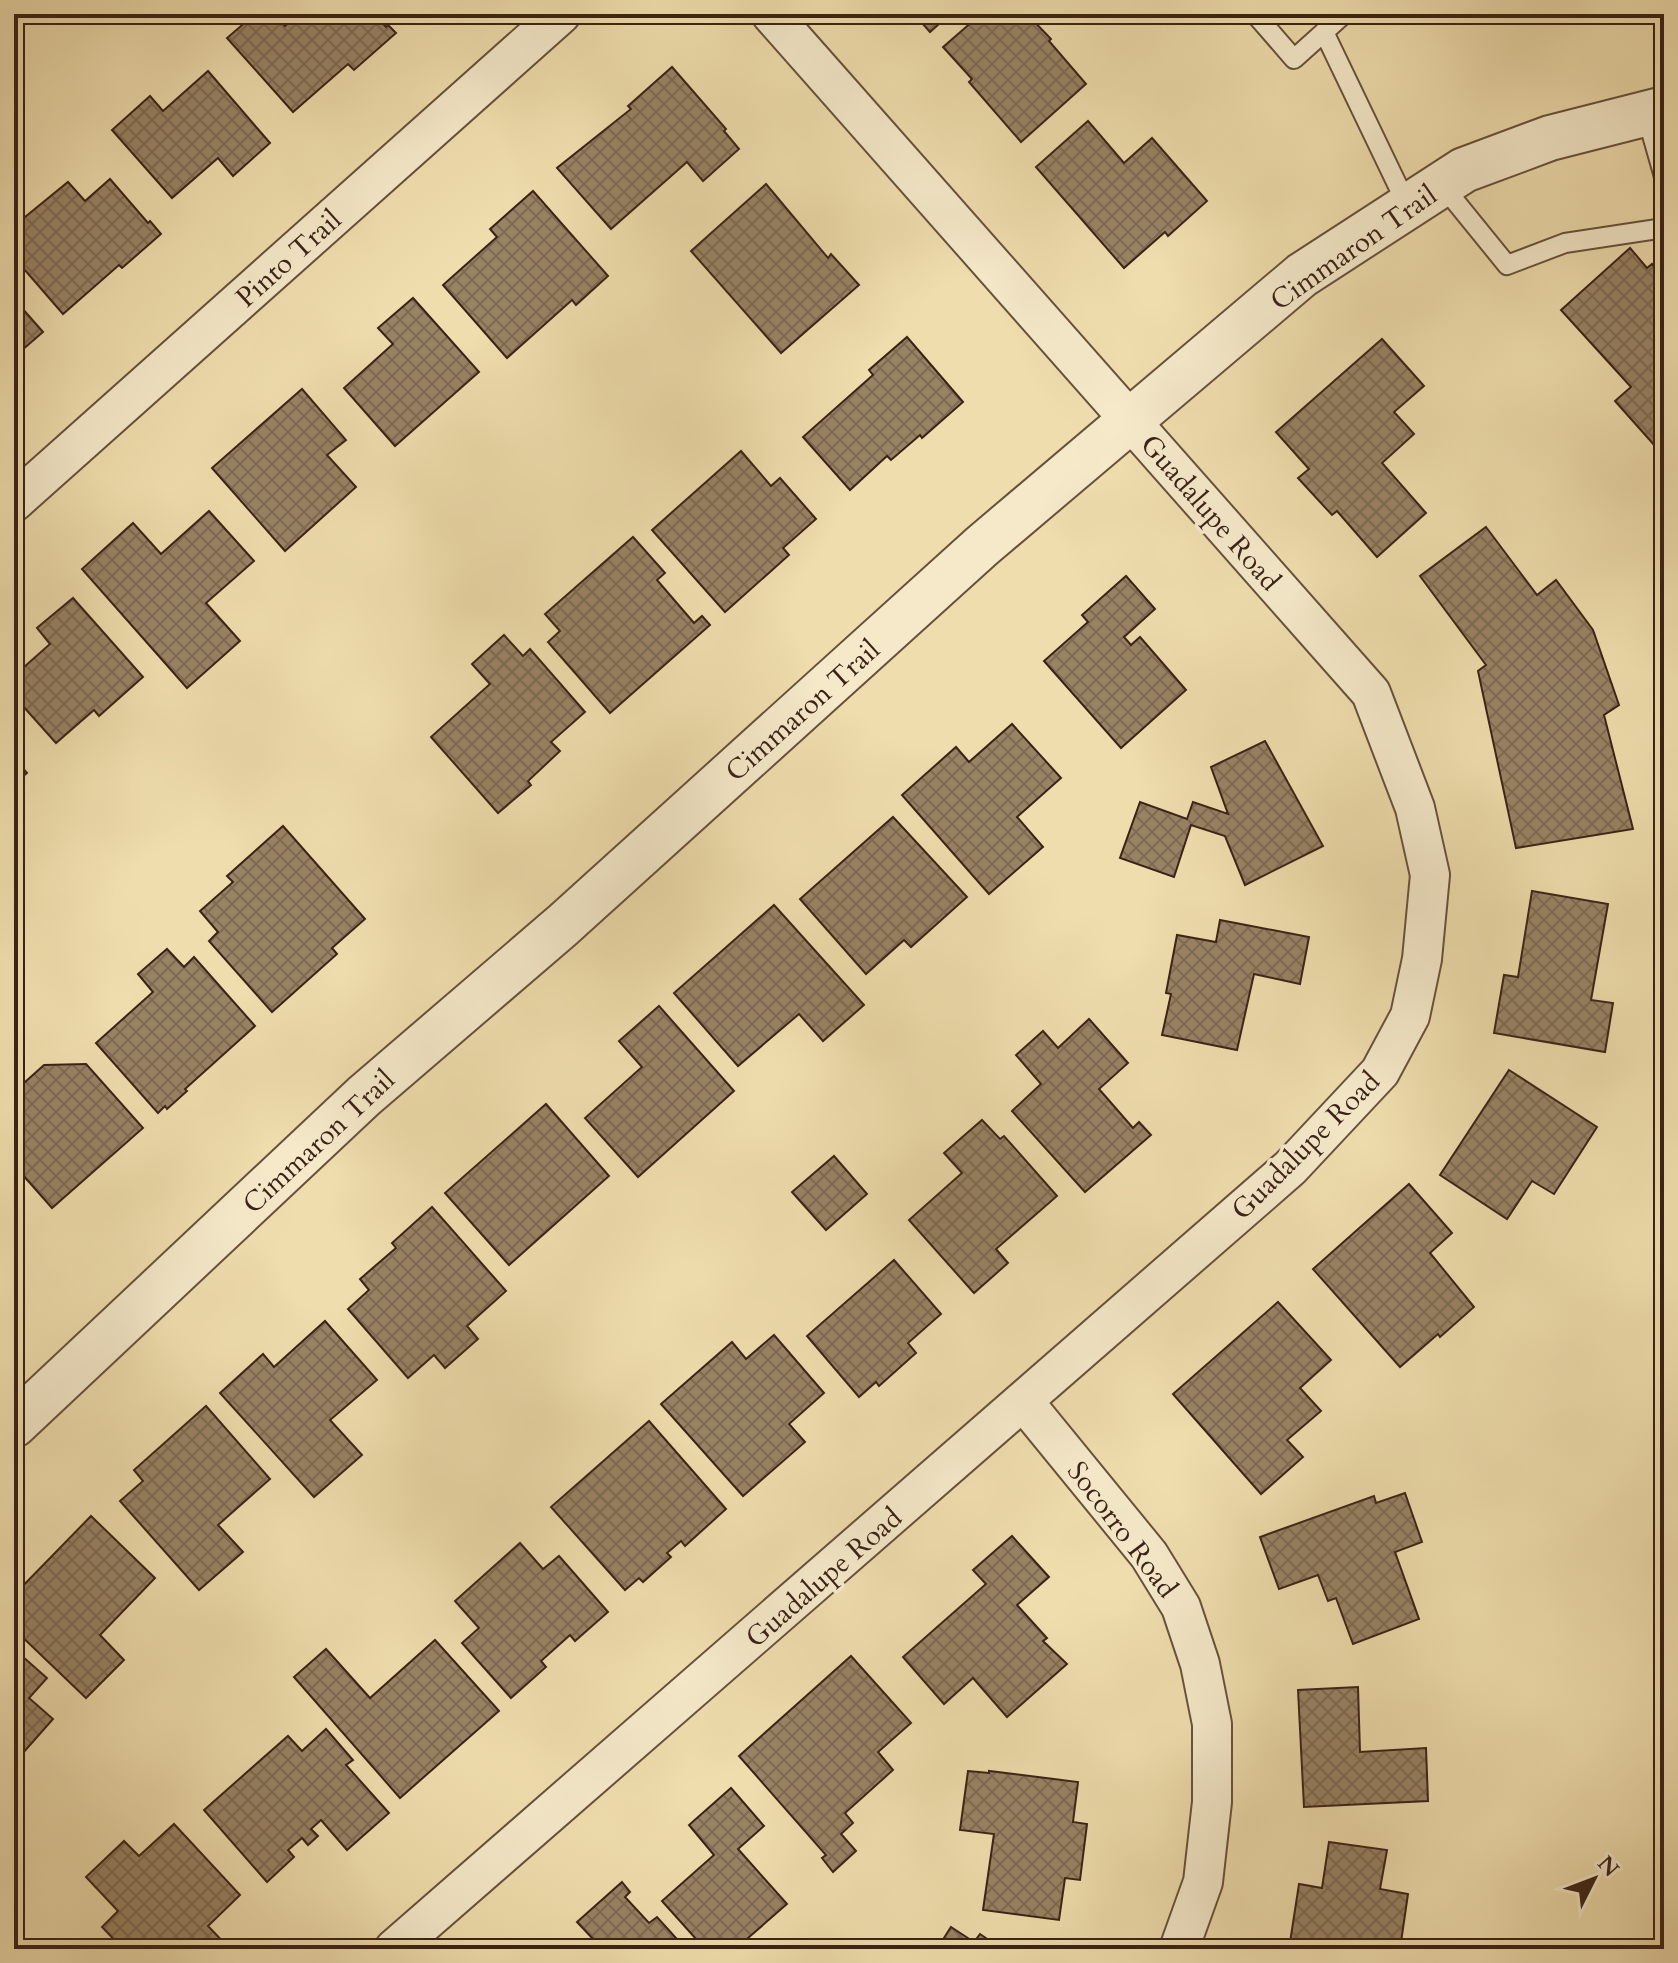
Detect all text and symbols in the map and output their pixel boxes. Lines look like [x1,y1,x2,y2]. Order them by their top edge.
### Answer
street label: Cimmaron Trail [1263,176,1444,319]
street label: Pinto Trail [228,201,350,316]
street label: Guadalupe Road [1132,426,1289,599]
street label: Cimmaron Trail [717,631,888,790]
street label: Cimmaron Trail [234,1061,403,1222]
street label: Guadalupe Road [1223,1063,1388,1228]
street label: Socorro Road [1058,1454,1186,1606]
street label: Guadalupe Road [737,1499,910,1656]
north arrow [1554,1839,1634,1919]
text: N [1591,1849,1626,1883]

